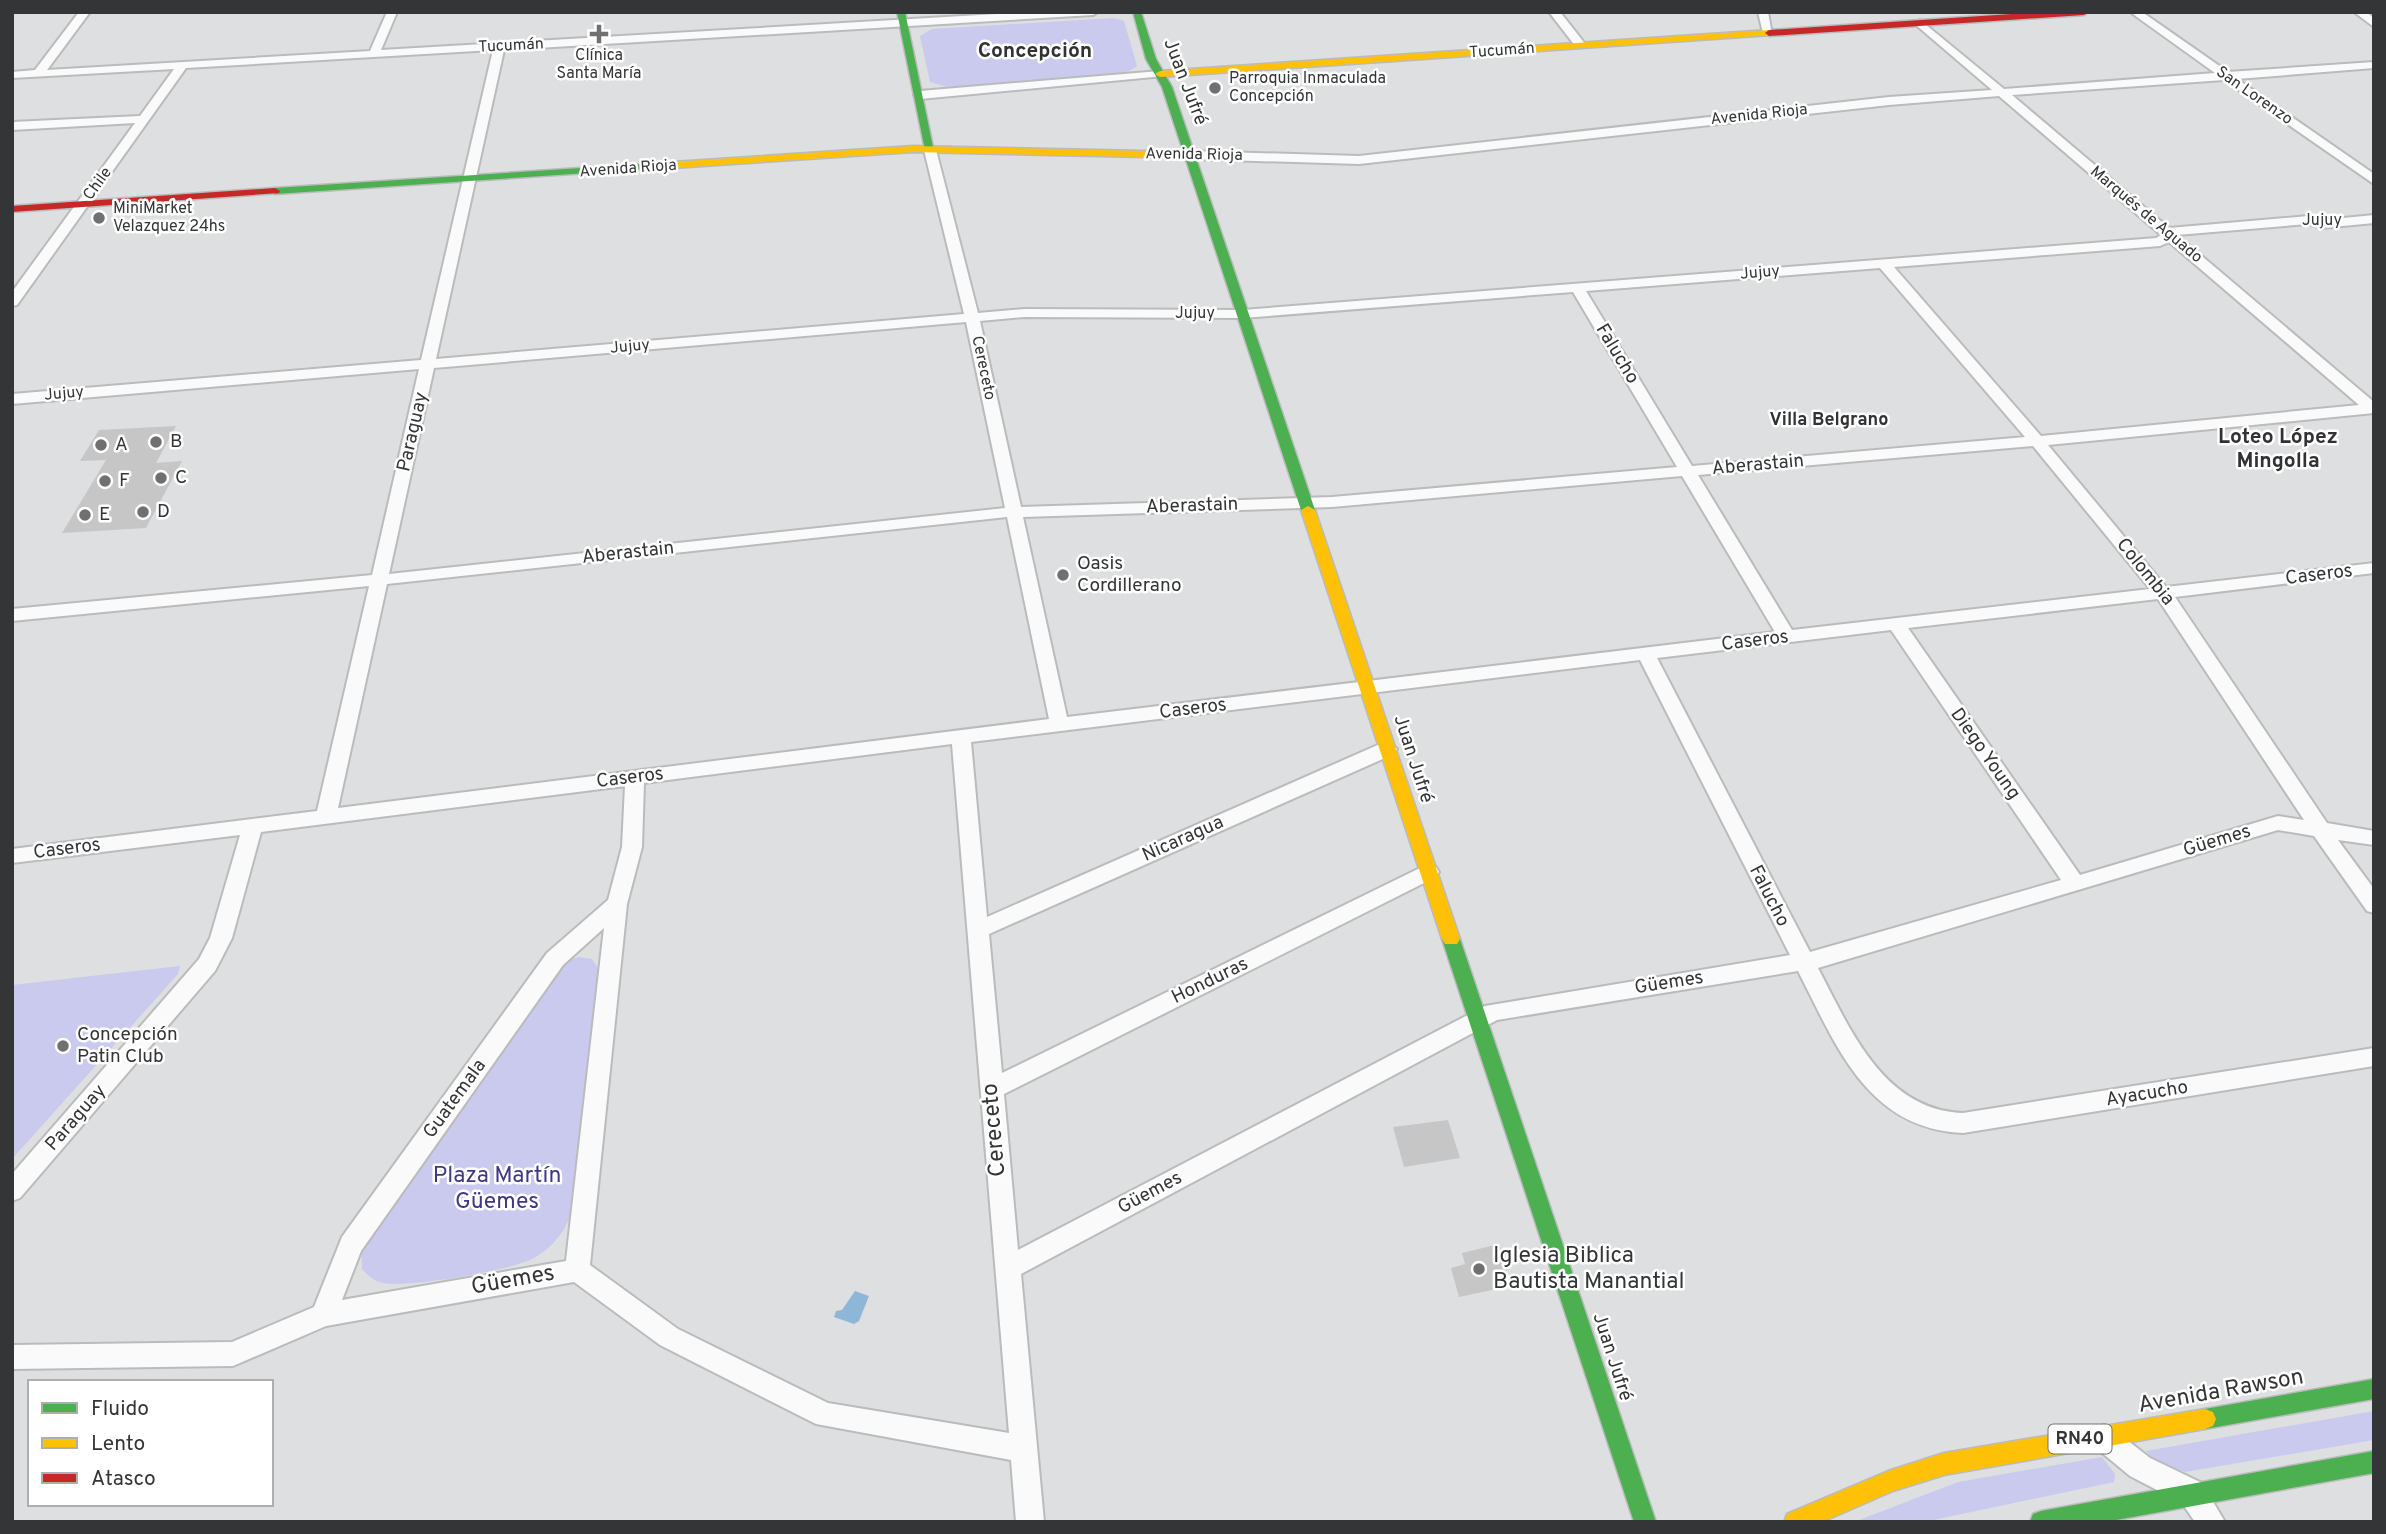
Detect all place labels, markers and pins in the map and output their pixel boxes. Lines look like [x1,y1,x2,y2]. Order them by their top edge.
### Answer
marker: Clínica Santa María [589,24,609,44]
place label: Clínica Santa María [557,46,641,84]
place label: Parroquia Inmaculada Concepción [1229,69,1386,107]
marker: Parroquia Inmaculada Concepción [1207,80,1223,96]
place label: MiniMarket Velazquez 24hs [113,199,225,237]
marker: MiniMarket Velazquez 24hs [91,210,107,226]
place label: B [170,430,182,454]
place label: A [115,433,128,457]
marker: B [148,434,164,450]
marker: A [93,437,109,453]
place label: C [175,466,187,490]
place label: F [119,469,130,493]
marker: C [153,470,169,486]
marker: F [97,473,113,489]
place label: D [157,500,170,524]
place label: E [99,503,110,527]
marker: D [135,504,151,520]
marker: E [77,507,93,523]
place label: Oasis Cordillerano [1077,552,1182,598]
marker: Oasis Cordillerano [1055,567,1071,583]
place label: Concepción Patin Club [77,1023,178,1069]
marker: Concepción Patin Club [55,1038,71,1054]
place label: Iglesia Biblica Bautista Manantial [1493,1242,1684,1297]
marker: Iglesia Biblica Bautista Manantial [1471,1261,1487,1277]

